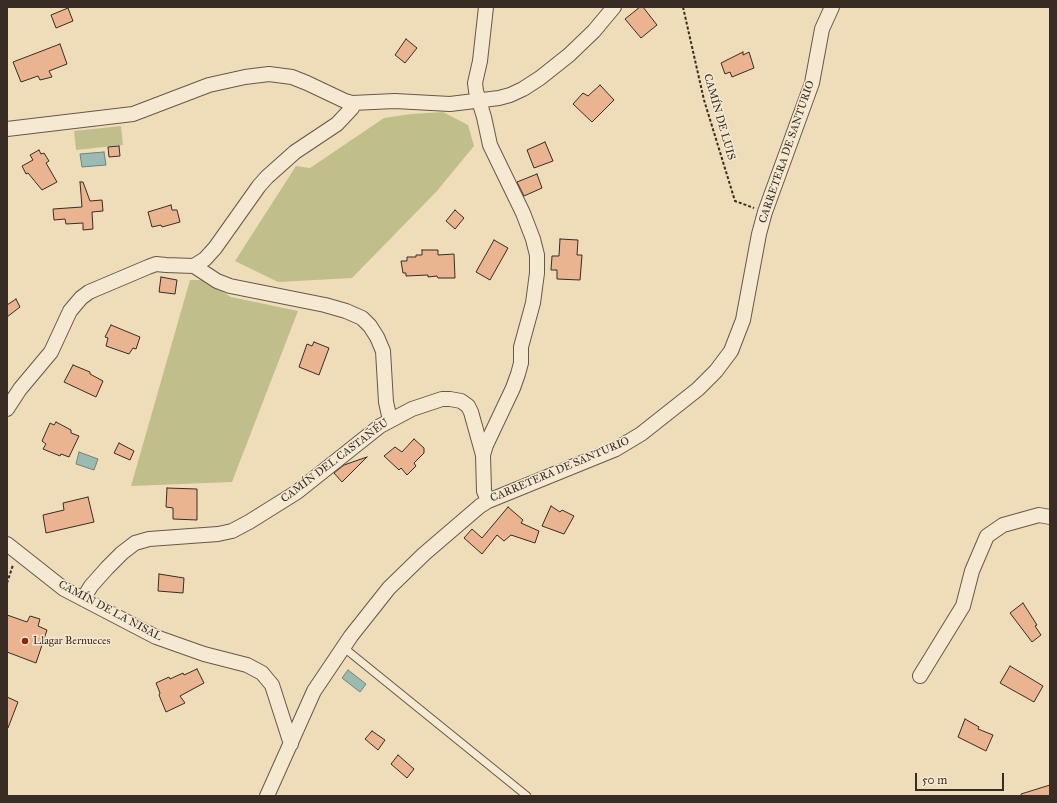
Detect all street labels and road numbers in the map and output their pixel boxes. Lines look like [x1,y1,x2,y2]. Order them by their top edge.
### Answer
street label: CAMÍN DE LUIS [700,72,738,162]
street label: CARRETERA DE SANTURIO [756,79,818,225]
street label: CAMÍN DEL CASTAÑÉU [279,416,391,506]
street label: CARRETERA DE SANTURIO [488,435,632,505]
street label: CAMÍN DE LA NISAL [56,578,164,644]

